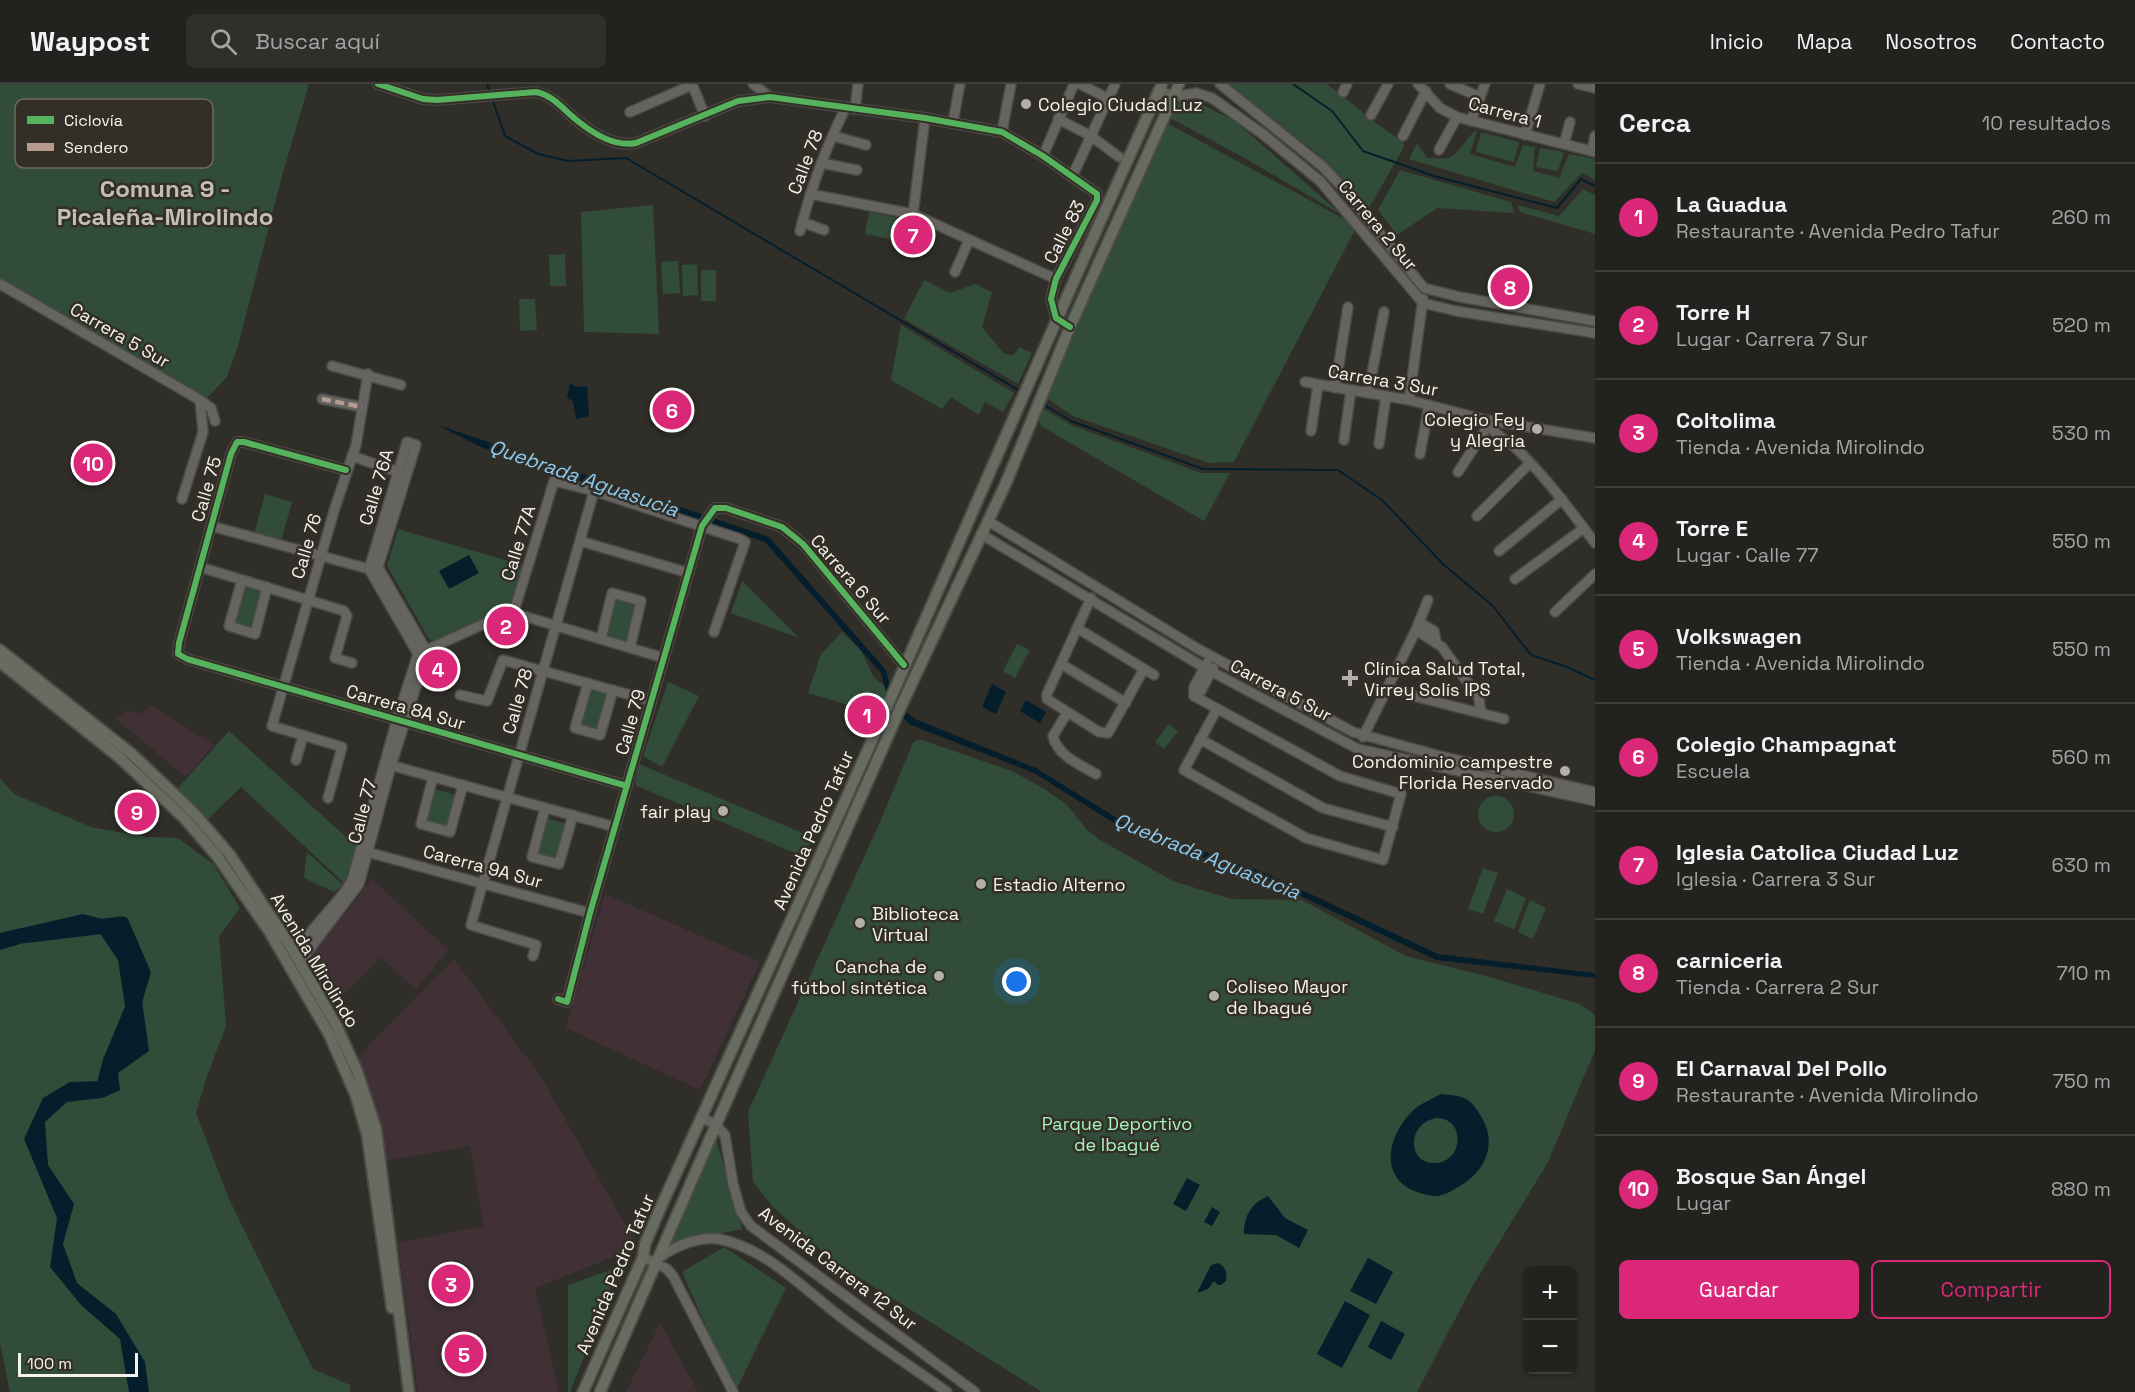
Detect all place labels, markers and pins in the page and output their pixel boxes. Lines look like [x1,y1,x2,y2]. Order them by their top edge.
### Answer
place label: Colegio Ciudad Luz [1038,93,1203,116]
marker: Colegio Ciudad Luz [1019,97,1033,111]
pin: 7 [894,212,932,258]
pin: 8 [1490,264,1530,310]
pin: 6 [652,388,692,432]
place label: Colegio Fey y Alegria [1424,408,1525,452]
marker: Colegio Fey y Alegria [1530,422,1544,436]
pin: 10 [74,440,112,485]
pin: 2 [486,604,526,648]
pin: 4 [418,646,458,692]
place label: Clínica Salud Total, Virrey Solís IPS [1364,657,1525,701]
marker: Clínica Salud Total, Virrey Solís IPS [1341,669,1359,687]
pin: 1 [848,692,886,738]
place label: Condominio campestre Florida Reservado [1352,750,1553,794]
marker: Condominio campestre Florida Reservado [1558,764,1572,778]
pin: 9 [118,790,156,834]
place label: fair play [640,800,711,823]
marker: fair play [716,804,730,818]
place label: Estadio Alterno [993,873,1126,896]
marker: Estadio Alterno [974,877,988,891]
place label: Biblioteca Virtual [872,902,959,946]
marker: Biblioteca Virtual [853,916,867,930]
place label: Cancha de fútbol sintética [791,955,927,999]
marker: Cancha de fútbol sintética [932,969,946,983]
place label: Coliseo Mayor de Ibagué [1226,975,1348,1019]
marker: Coliseo Mayor de Ibagué [1207,989,1221,1003]
pin: 3 [432,1262,470,1306]
pin: 5 [444,1332,484,1376]

